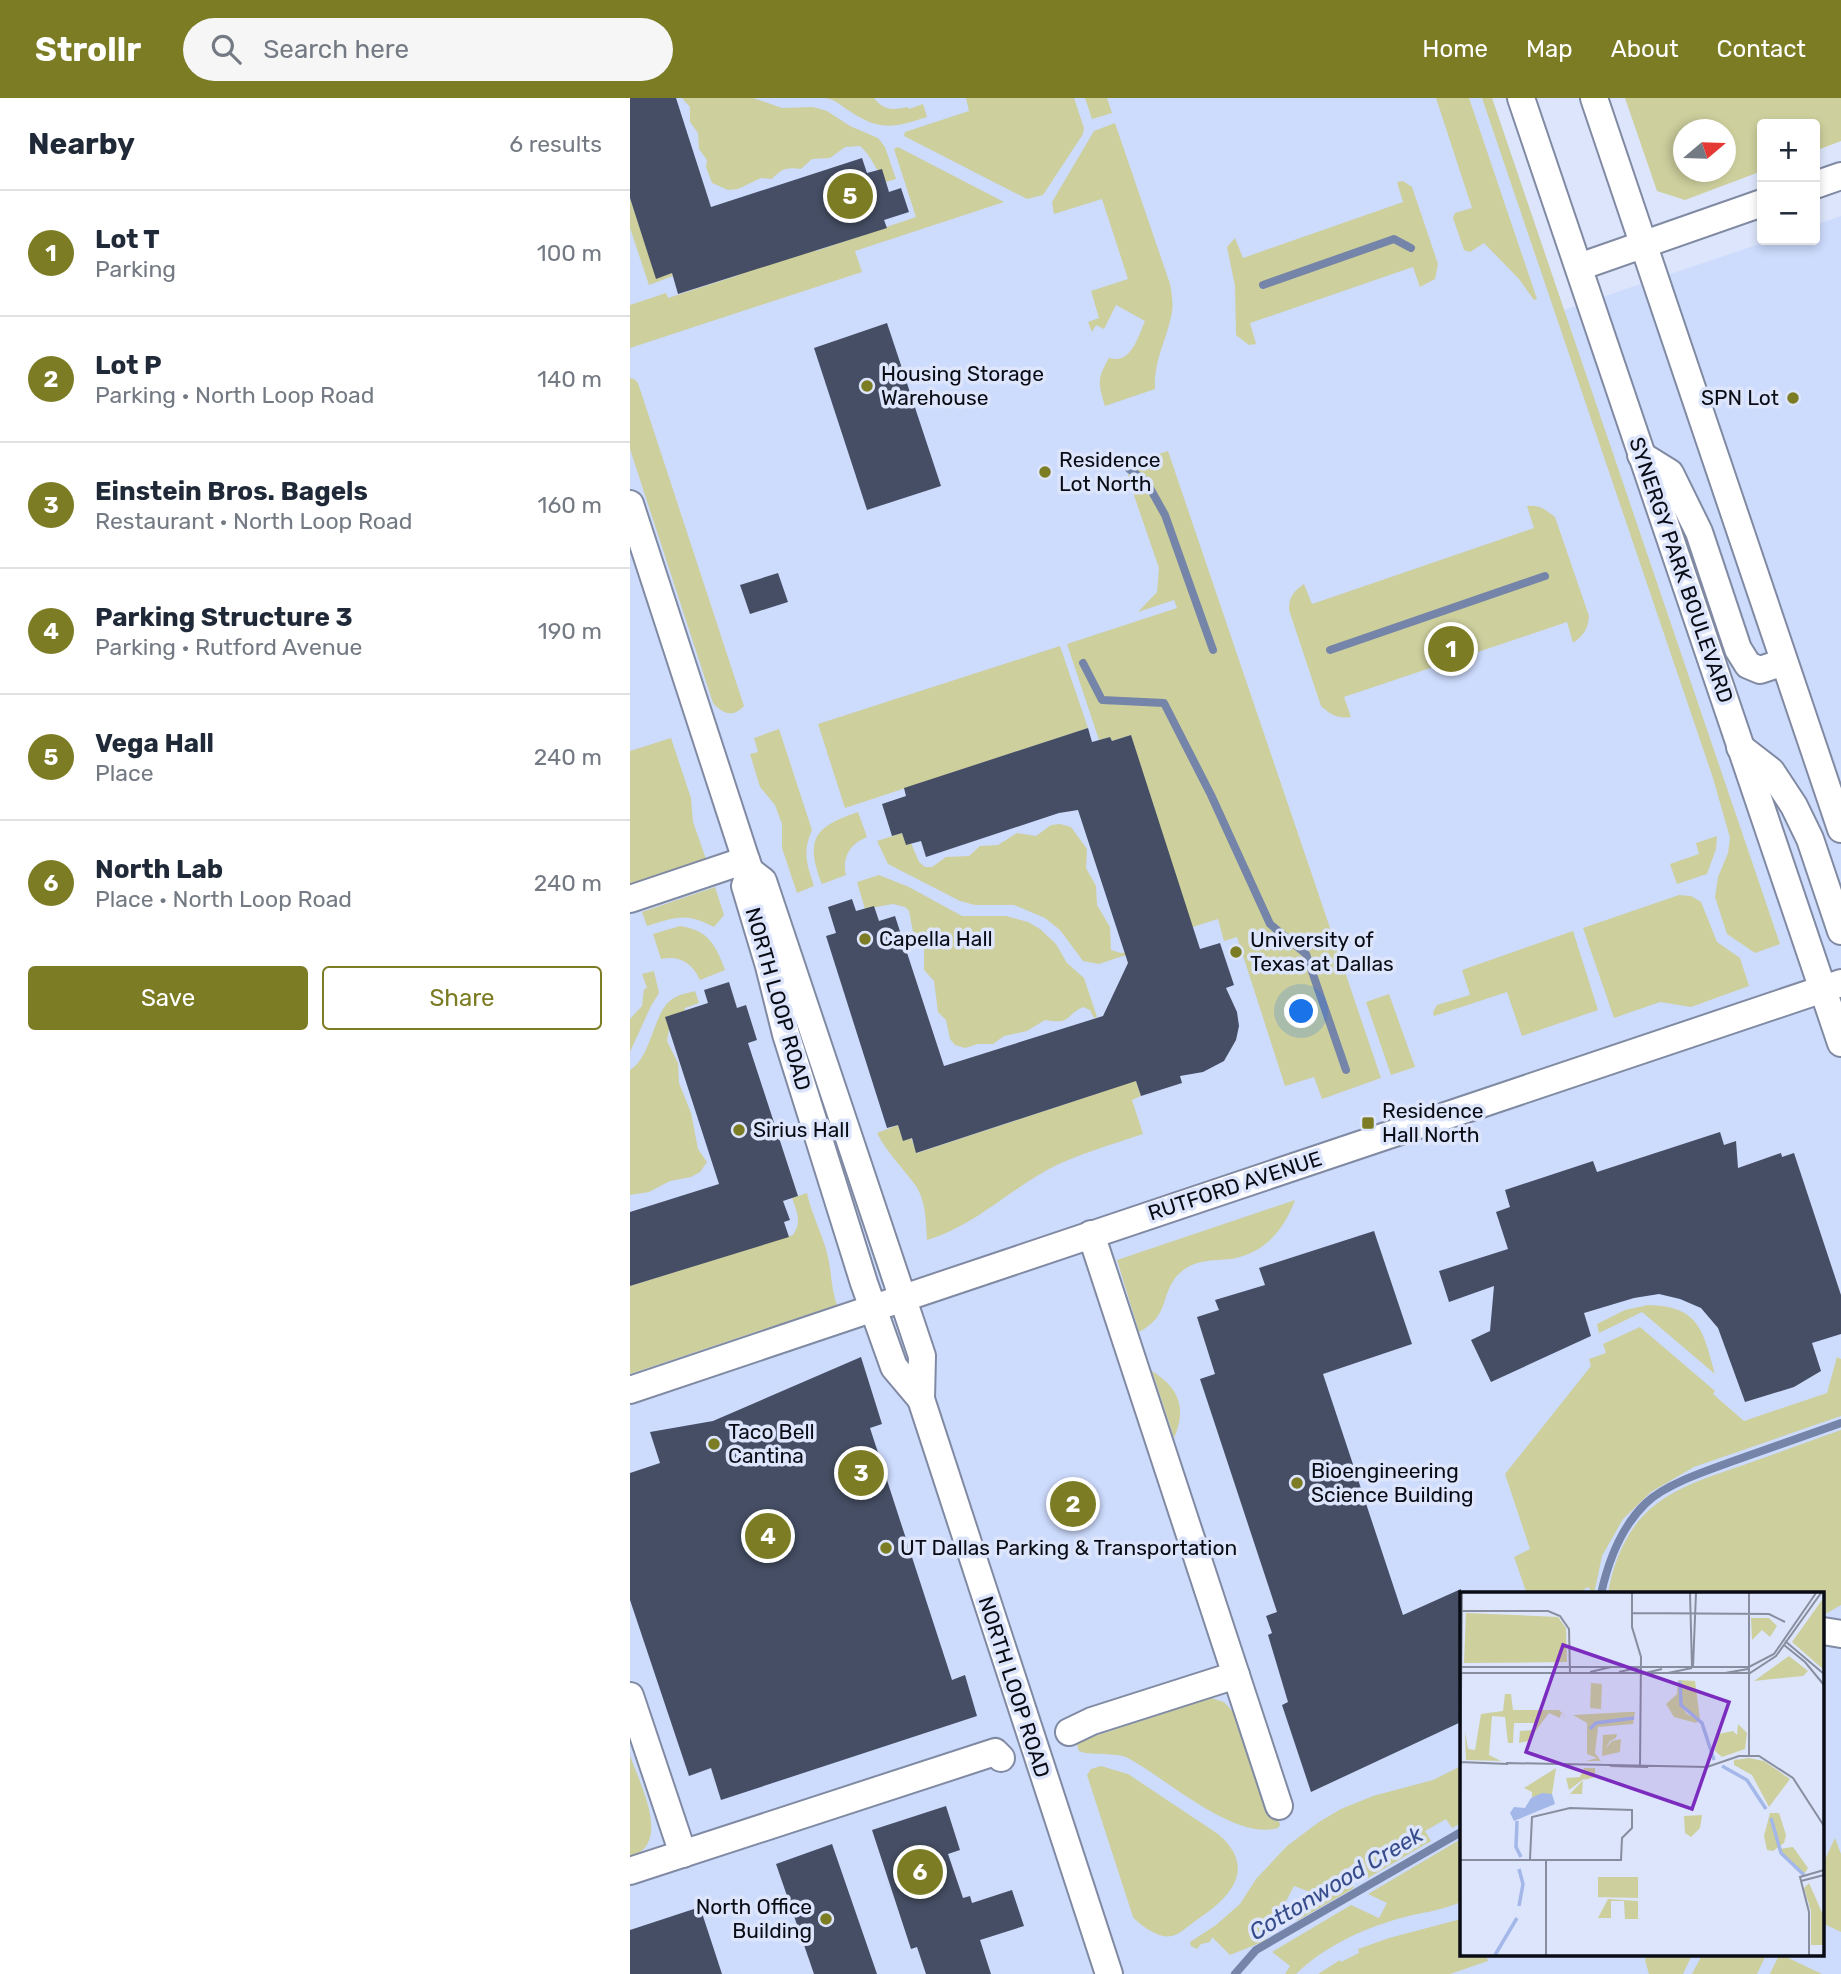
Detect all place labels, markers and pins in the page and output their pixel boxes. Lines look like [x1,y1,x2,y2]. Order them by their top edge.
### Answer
pin: 5 [827,170,873,222]
place label: Housing Storage Warehouse [881,361,1044,410]
marker: Housing Storage Warehouse [859,378,875,394]
place label: SPN Lot [1701,385,1779,410]
marker: SPN Lot [1785,390,1801,406]
place label: Residence Lot North [1059,447,1161,496]
marker: Residence Lot North [1037,464,1053,480]
pin: 1 [1428,623,1474,675]
place label: Capella Hall [879,926,993,951]
place label: University of Texas at Dallas [1250,927,1394,976]
marker: Capella Hall [857,931,873,947]
marker: University of Texas at Dallas [1228,944,1244,960]
place label: Residence Hall North [1382,1098,1484,1147]
marker: Residence Hall North [1360,1115,1376,1131]
place label: Sirius Hall [753,1117,850,1142]
marker: Sirius Hall [731,1122,747,1138]
place label: Taco Bell Cantina [728,1419,815,1468]
marker: Taco Bell Cantina [706,1436,722,1452]
pin: 3 [838,1447,884,1499]
place label: Bioengineering Science Building [1311,1458,1473,1507]
marker: Bioengineering Science Building [1289,1475,1305,1491]
pin: 2 [1050,1478,1096,1530]
pin: 4 [745,1510,791,1562]
place label: UT Dallas Parking & Transportation [900,1535,1237,1560]
marker: UT Dallas Parking & Transportation [878,1540,894,1556]
pin: 6 [897,1846,943,1898]
place label: North Office Building [696,1894,812,1943]
marker: North Office Building [818,1911,834,1927]

